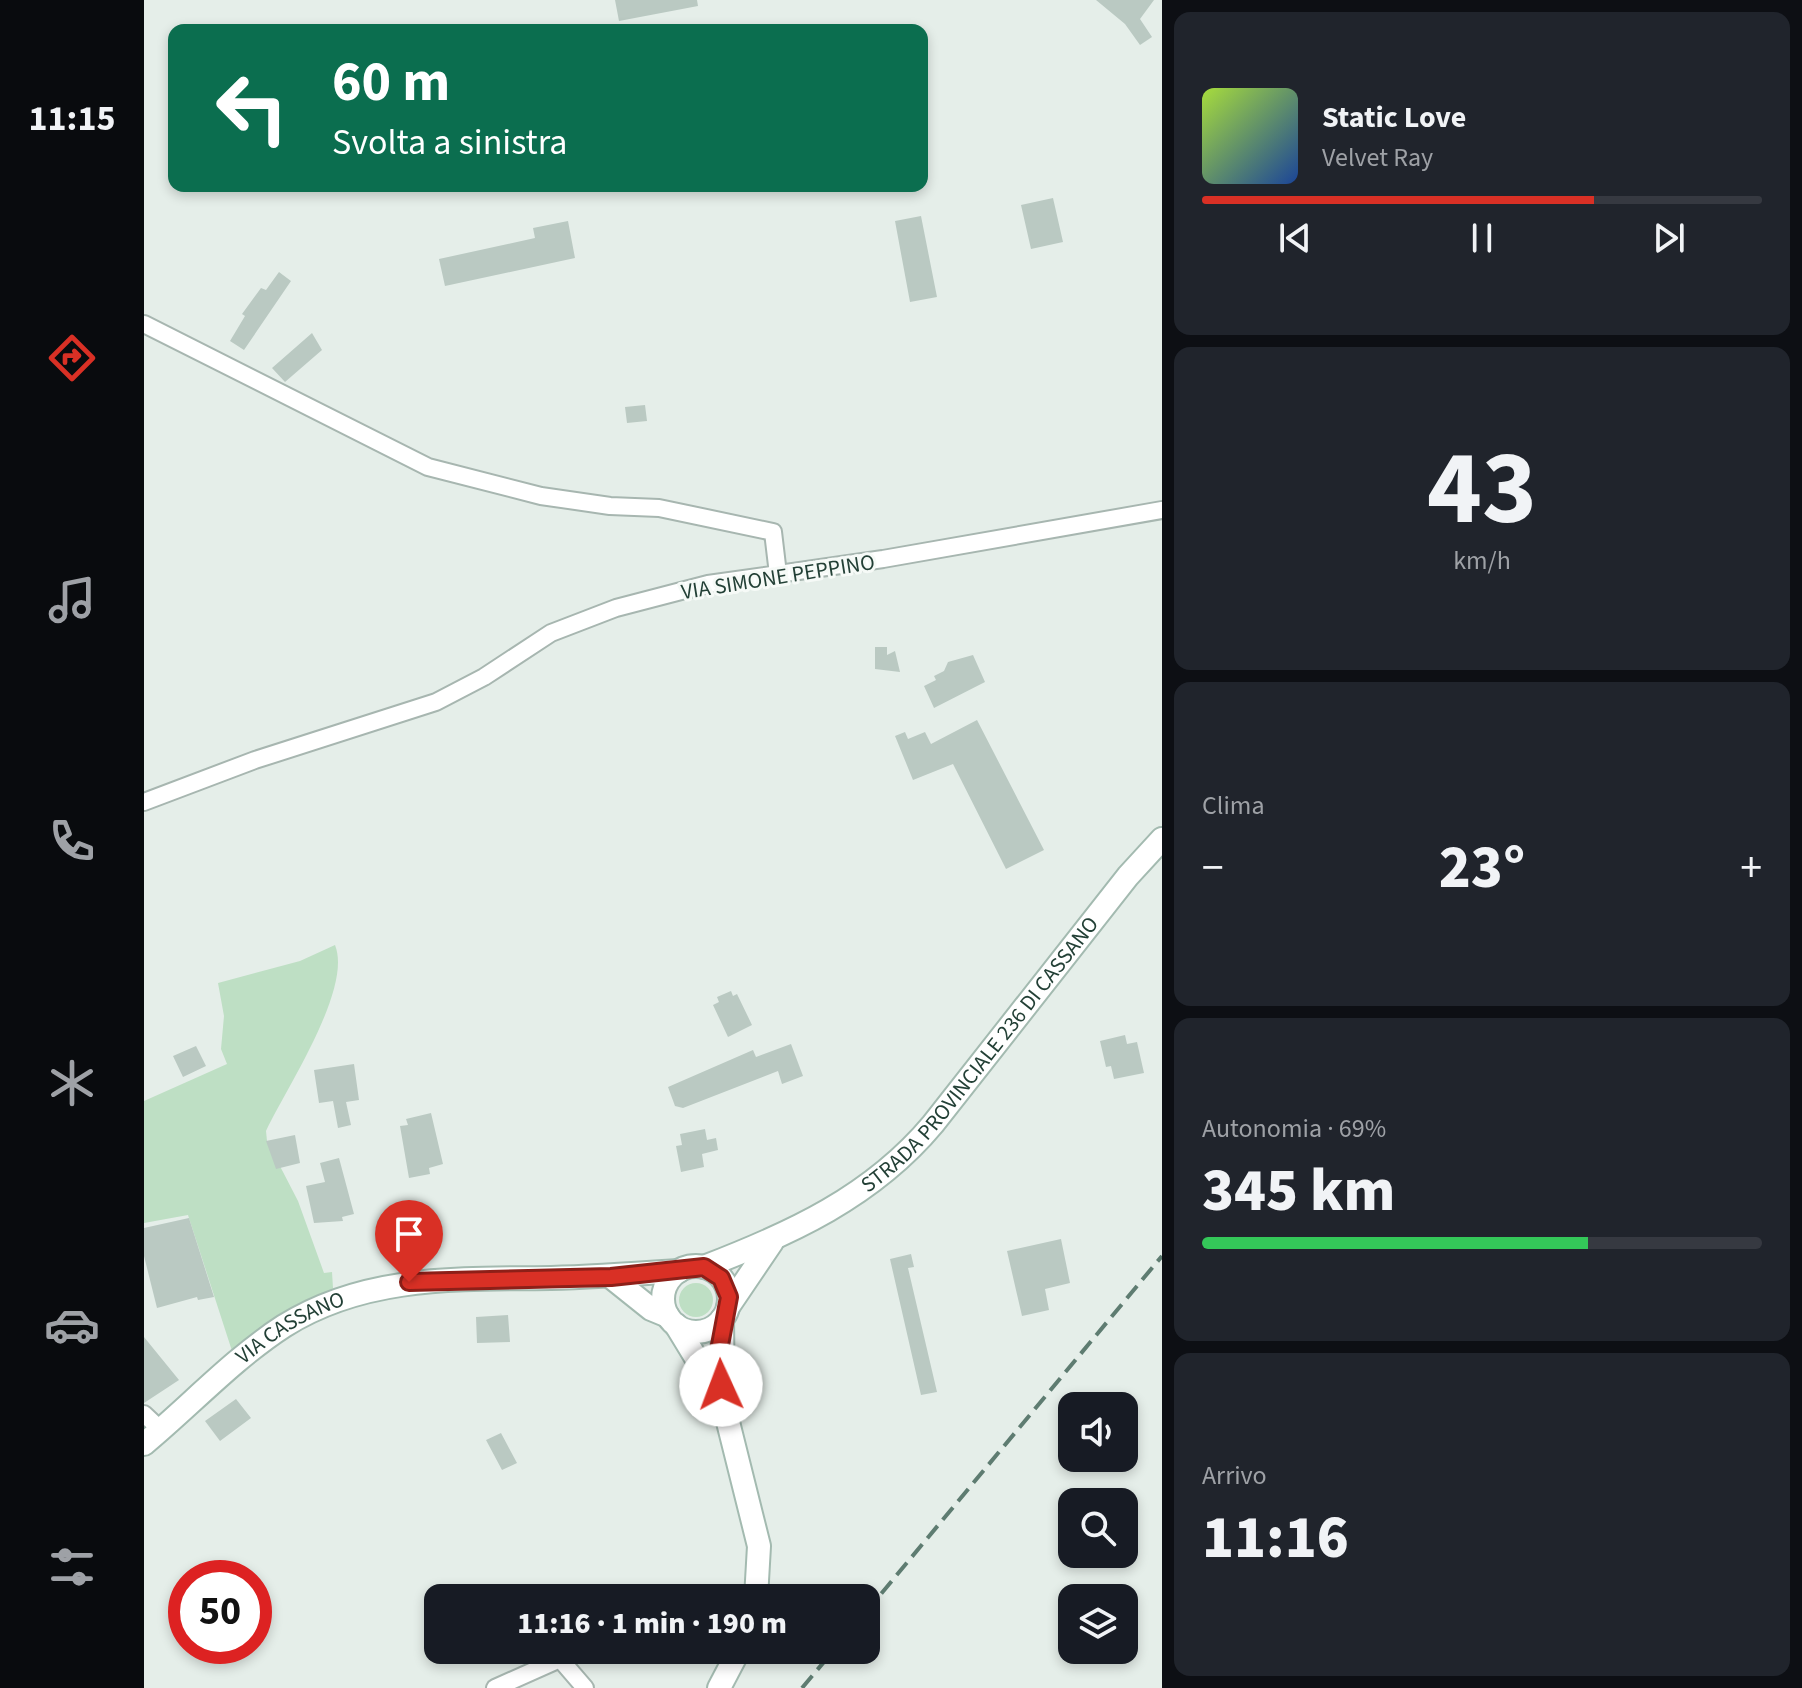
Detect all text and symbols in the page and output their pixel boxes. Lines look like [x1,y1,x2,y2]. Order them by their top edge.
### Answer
text: 60 m [332,43,450,122]
icon: left [200,56,304,160]
text: 11:15 [29,93,115,144]
text: Static Love [1322,96,1466,139]
text: Svolta a sinistra [332,117,568,168]
text: Velvet Ray [1322,139,1433,176]
icon: previous [1273,216,1317,260]
icon: pause [1460,216,1504,260]
icon: next [1647,216,1691,260]
icon: directions [44,330,100,386]
text: 43 [1427,416,1537,564]
text: km/h [1453,542,1511,579]
street label: VIA SIMONE PEPPINO [679,546,877,608]
icon: music [44,572,100,628]
text: Clima [1202,787,1265,824]
icon: phone [44,813,100,869]
text: 23° [1439,826,1525,911]
text: − [1202,837,1224,900]
text: + [1740,837,1762,900]
street label: STRADA PROVINCIALE 236 DI CASSANO [854,910,1106,1201]
icon: climate [44,1055,100,1111]
text: Autonomia · 69% [1202,1110,1386,1147]
text: 345 km [1202,1149,1395,1234]
pin [375,1200,443,1282]
icon: arrive [387,1212,431,1256]
street label: VIA CASSANO [229,1283,349,1372]
icon: car [44,1297,100,1353]
position arrow [679,1343,763,1427]
map controls [1058,1392,1138,1664]
button: sound [1058,1392,1138,1472]
text: Arrivo [1202,1457,1267,1494]
button: search [1058,1488,1138,1568]
text: 11:16 [1202,1496,1349,1581]
icon: filters [44,1539,100,1595]
speed limit sign: 50 [168,1560,272,1664]
button: layers [1058,1584,1138,1664]
text: 11:16 · 1 min · 190 m [517,1602,787,1645]

